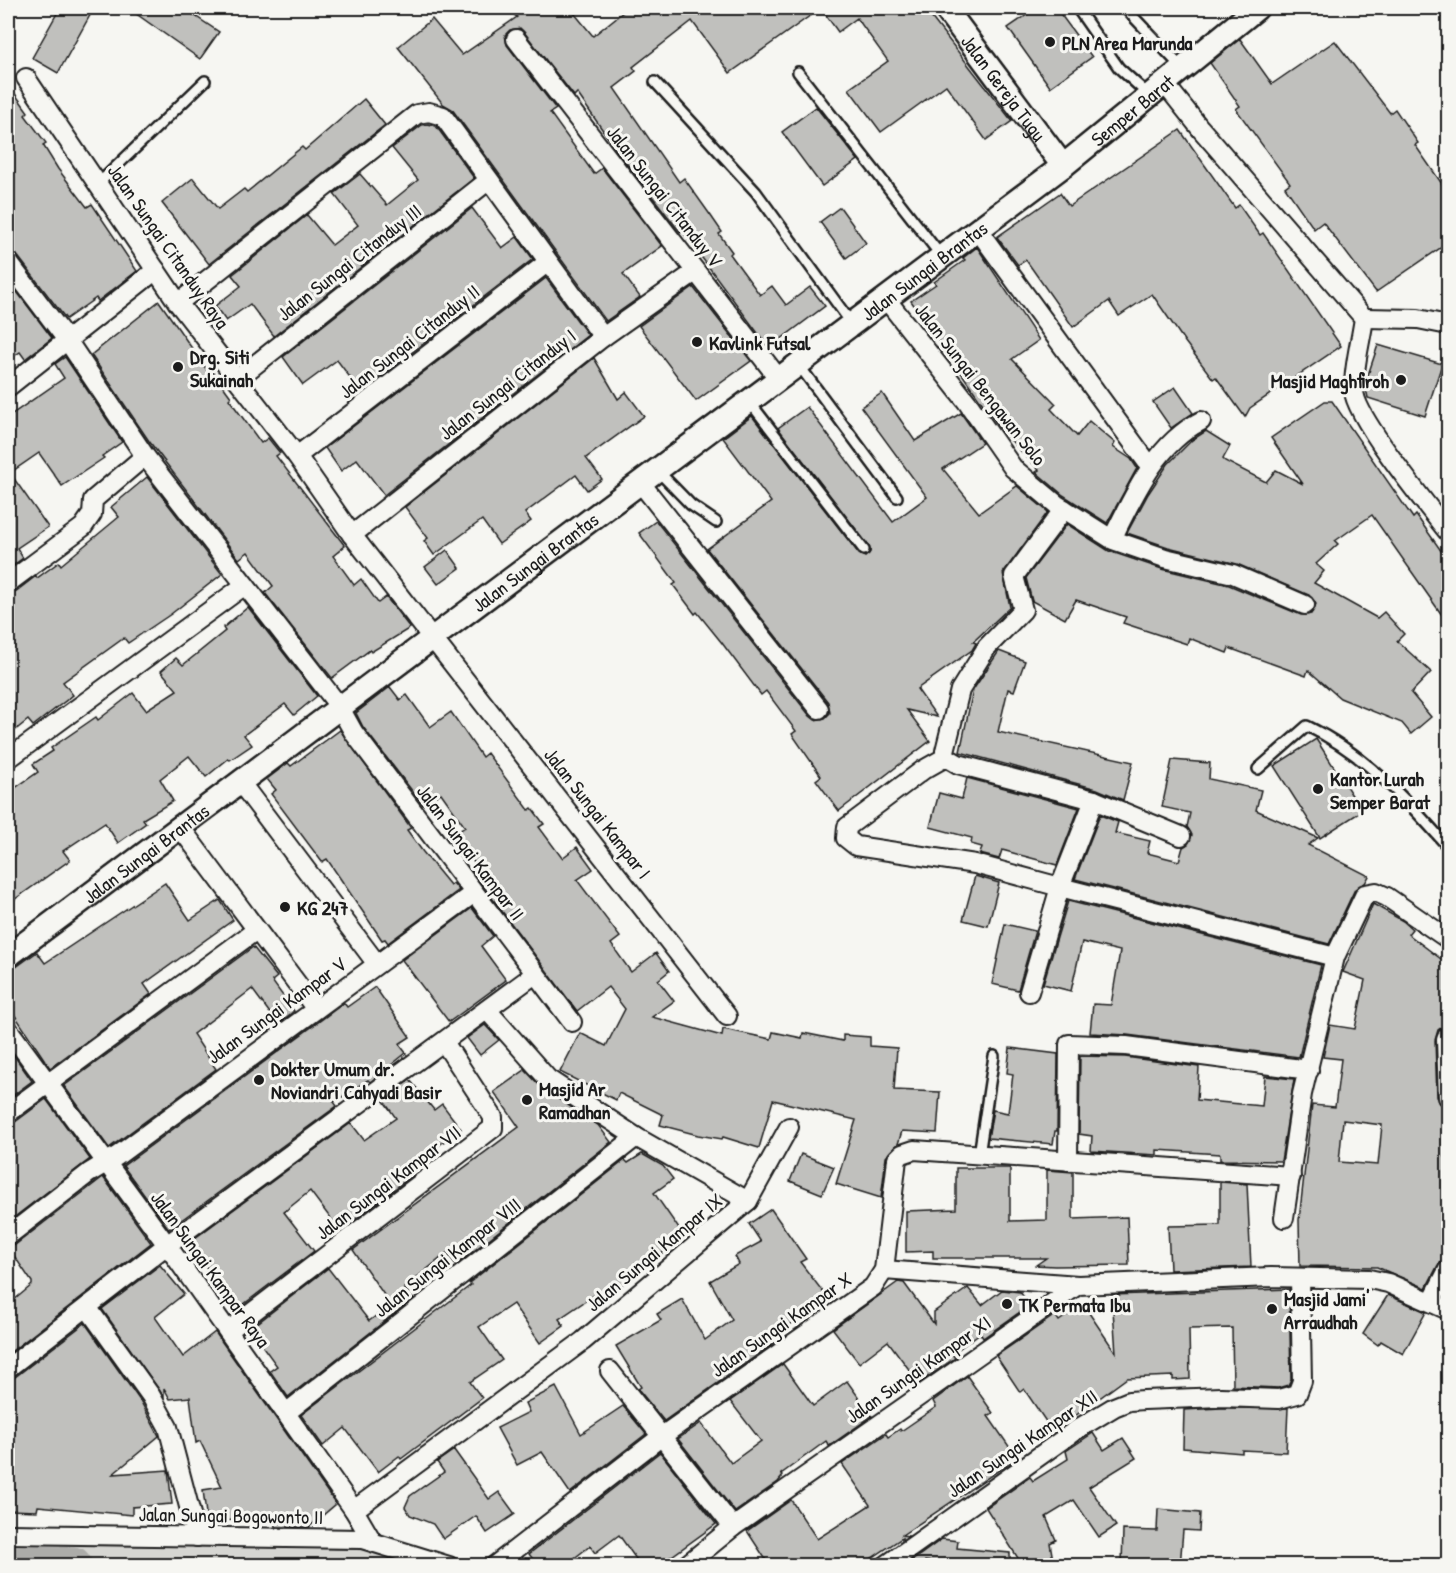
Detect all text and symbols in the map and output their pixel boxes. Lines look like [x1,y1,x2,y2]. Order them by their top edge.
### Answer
street label: Jalan Gereja Tugu [955,28,1053,146]
place label: PLN Area Marunda [1062,29,1192,56]
marker: PLN Area Marunda [1043,35,1057,49]
street label: Semper Barat [1085,67,1180,152]
street label: Jalan Sungai Citanduy V [601,119,729,273]
street label: Jalan Sungai Citanduy Raya [102,158,236,334]
street label: Jalan Sungai Citanduy III [271,197,427,327]
street label: Jalan Sungai Brantas [855,214,993,326]
street label: Jalan Sungai Citanduy II [333,278,485,404]
street label: Jalan Sungai Bengawan Solo [909,297,1053,471]
street label: Jalan Sungai Citanduy I [433,322,581,446]
place label: Kavlink Futsal [709,329,811,356]
marker: Kavlink Futsal [690,335,704,349]
place label: Drg. Siti Sukainah [190,343,254,393]
marker: Drg. Siti Sukainah [171,360,185,374]
place label: Masjid Maghfiroh [1271,367,1390,395]
marker: Masjid Maghfiroh [1394,373,1408,387]
street label: Jalan Sungai Brantas [466,505,604,618]
street label: Jalan Sungai Kampar I [538,742,658,884]
place label: Kantor Lurah Semper Barat [1330,765,1431,816]
street label: Jalan Sungai Kampar II [411,778,531,926]
marker: Kantor Lurah Semper Barat [1311,782,1325,796]
street label: Jalan Sungai Brantas [77,797,215,909]
place label: KG 247 [297,894,349,921]
marker: KG 247 [278,900,292,914]
street label: Jalan Sungai Kampar V [201,950,352,1070]
place label: Dokter Umum dr. Noviandri Cahyadi Basir [271,1055,442,1106]
marker: Dokter Umum dr. Noviandri Cahyadi Basir [252,1073,266,1087]
place label: Masjid Ar Ramadhan [539,1075,610,1125]
marker: Masjid Ar Ramadhan [520,1093,534,1107]
street label: Jalan Sungai Kampar VII [310,1118,466,1246]
street label: Jalan Sungai Kampar Raya [145,1185,277,1353]
street label: Jalan Sungai Kampar IX [580,1187,728,1317]
street label: Jalan Sungai Kampar VIII [368,1191,526,1323]
street label: Jalan Sungai Kampar X [705,1265,857,1383]
place label: Masjid Jami' Arraudhah [1284,1285,1370,1335]
place label: TK Permata Ibu [1018,1291,1131,1318]
marker: TK Permata Ibu [1000,1297,1014,1311]
marker: Masjid Jami' Arraudhah [1265,1302,1279,1316]
street label: Jalan Sungai Kampar XI [840,1309,996,1429]
street label: Jalan Sungai Kampar XII [941,1383,1103,1503]
street label: Jalan Sungai Bogowonto II [139,1500,323,1530]

